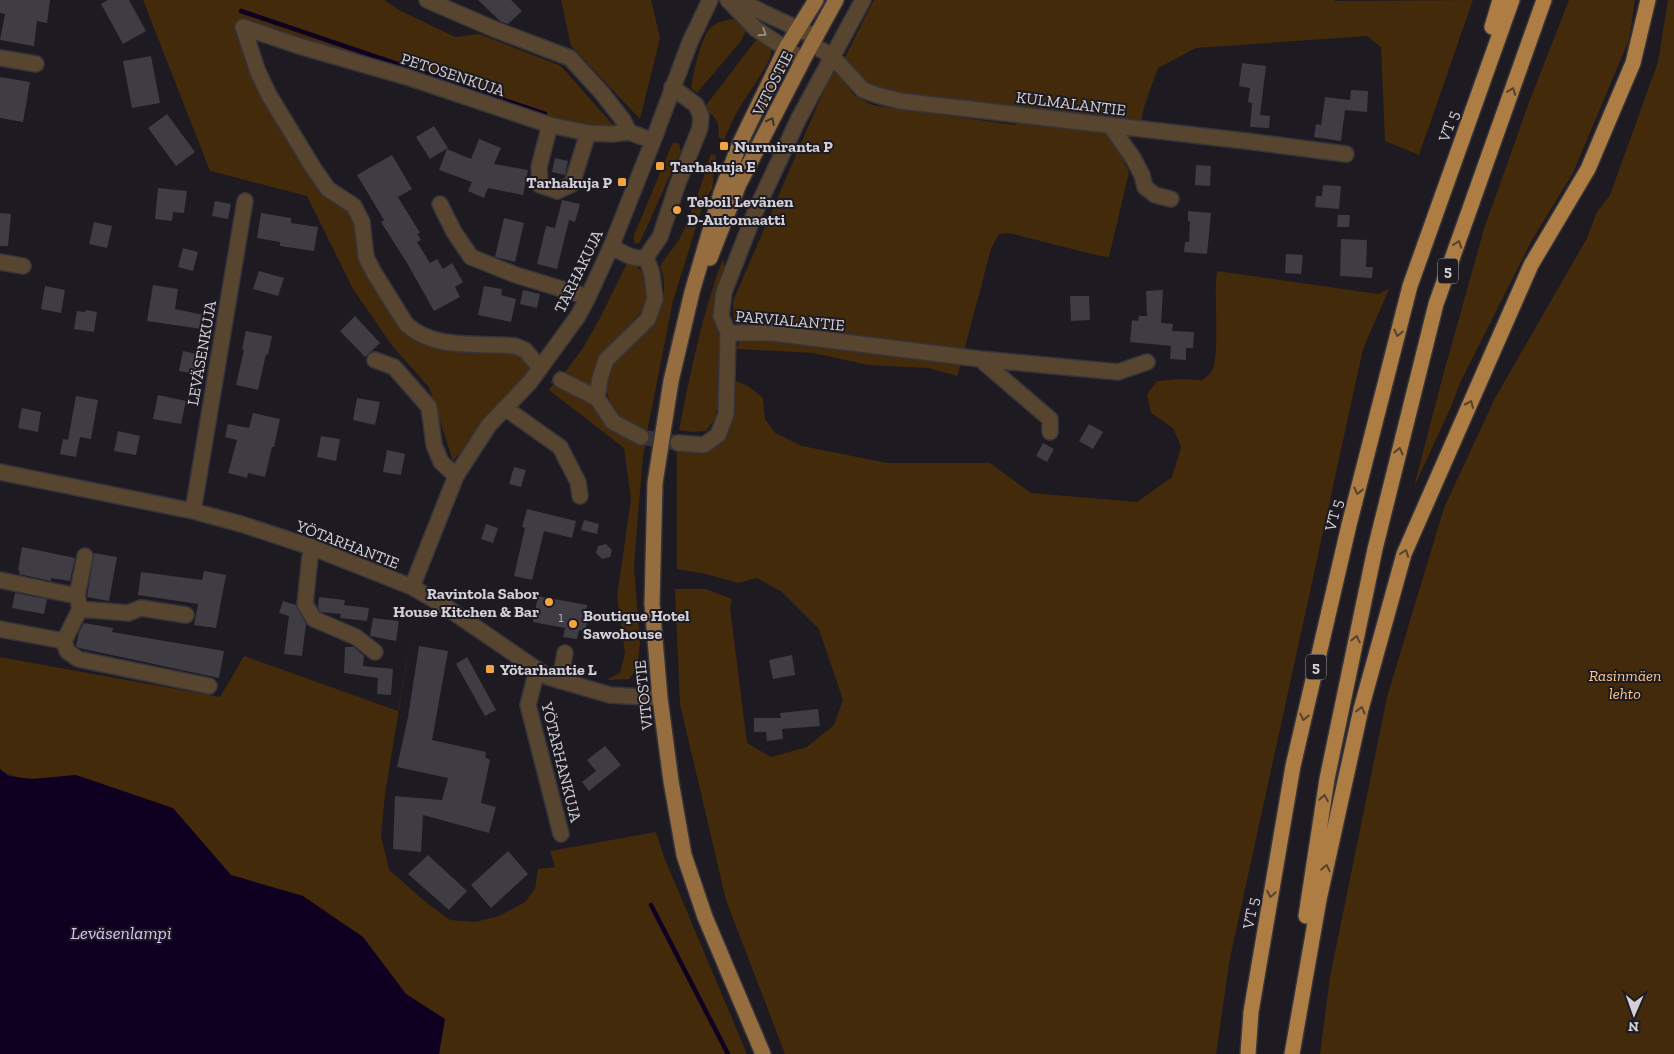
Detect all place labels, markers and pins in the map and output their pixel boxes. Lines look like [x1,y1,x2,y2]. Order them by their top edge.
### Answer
place label: Nurmiranta P [734,137,833,156]
marker: Nurmiranta P [718,140,730,152]
place label: Tarhakuja E [670,157,756,176]
marker: Tarhakuja E [654,160,666,172]
place label: Tarhakuja P [526,173,612,192]
marker: Tarhakuja P [616,176,628,188]
place label: Teboil Levänen D-Automaatti [687,192,794,229]
marker: Teboil Levänen D-Automaatti [671,204,683,216]
place label: Ravintola Sabor House Kitchen & Bar [393,584,539,621]
marker: Ravintola Sabor House Kitchen & Bar [543,596,555,608]
place label: Boutique Hotel Sawohouse [583,606,690,643]
marker: Boutique Hotel Sawohouse [567,618,579,630]
place label: Yötarhantie L [500,660,597,679]
marker: Yötarhantie L [484,663,496,675]

